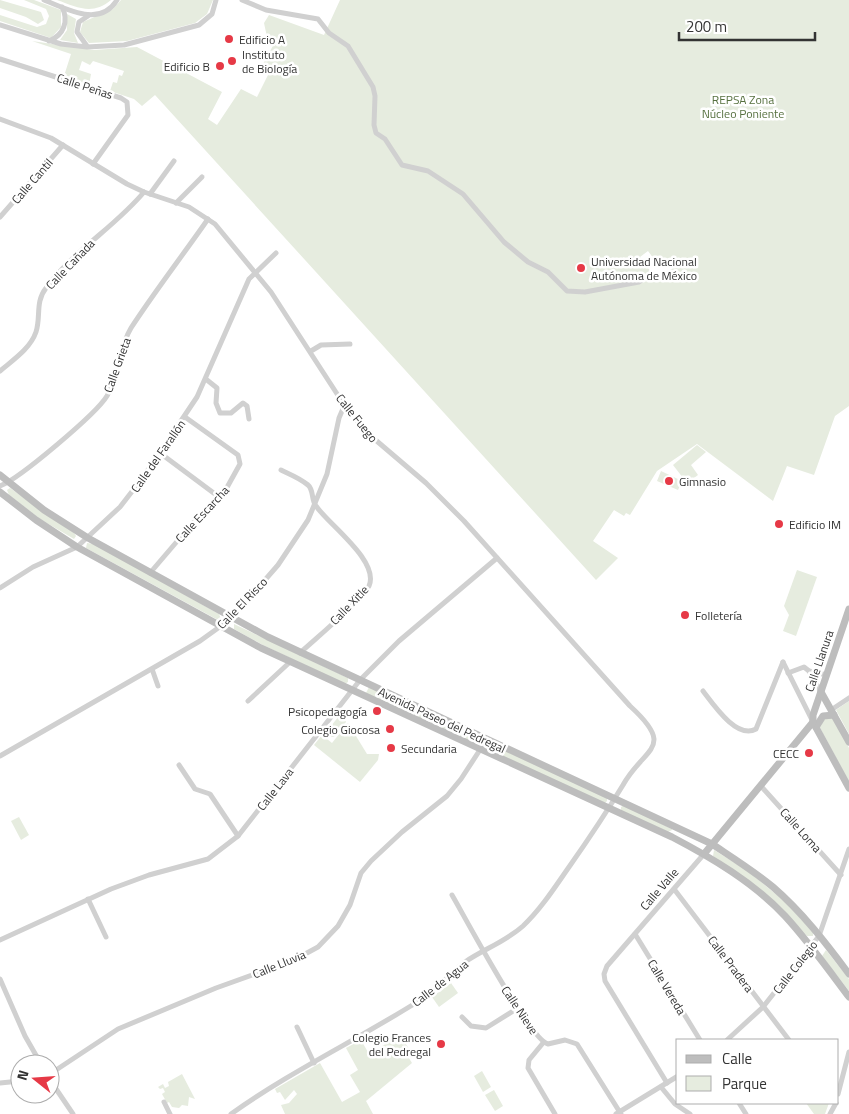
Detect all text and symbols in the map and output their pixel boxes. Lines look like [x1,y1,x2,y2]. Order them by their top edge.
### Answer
scale bar [679,10,815,42]
text: 200 m [686,15,727,38]
place label: Edificio A [239,30,285,49]
marker: Edificio A [223,33,235,45]
place label: Instituto de Biología [242,45,297,78]
marker: Instituto de Biología [226,55,238,67]
place label: Edificio B [164,57,210,76]
marker: Edificio B [214,60,226,72]
street label: Calle Peñas [55,68,116,104]
park label: REPSA Zona Núcleo Poniente [702,90,784,123]
street label: Calle Cantil [7,154,57,208]
street label: Calle Cañada [41,234,99,294]
place label: Universidad Nacional Autónoma de México [591,252,697,285]
marker: Universidad Nacional Autónoma de México [575,262,587,274]
street label: Calle Grieta [98,335,136,395]
street label: Calle Fuego [331,390,383,446]
street label: Calle del Farallón [126,416,190,496]
place label: Gimnasio [679,472,726,491]
marker: Gimnasio [663,475,675,487]
street label: Calle Escarcha [171,481,233,547]
place label: Edificio IM [789,515,841,534]
marker: Edificio IM [773,518,785,530]
street label: Calle El Risco [212,573,272,633]
street label: Calle Xitle [325,581,373,629]
place label: Folletería [695,606,742,625]
marker: Folletería [679,609,691,621]
street label: Calle Llanura [800,628,838,694]
street label: Avenida Paseo del Pedregal [375,682,509,758]
place label: Psicopedagogía [288,702,367,721]
marker: Psicopedagogía [371,705,383,717]
place label: Colegio Giocosa [301,720,380,739]
marker: Colegio Giocosa [384,723,396,735]
place label: Secundaria [401,739,457,758]
marker: Secundaria [385,742,397,754]
place label: CECC [773,744,799,763]
marker: CECC [803,747,815,759]
street label: Calle Lava [252,763,298,815]
street label: Calle Loma [776,803,826,857]
street label: Calle Valle [635,863,683,915]
street label: Calle Pradera [703,932,759,996]
street label: Calle Colegio [768,936,822,998]
street label: Calle Lluvia [249,945,309,983]
street label: Calle de Agua [408,955,472,1011]
street label: Calle Vereda [643,956,691,1018]
street label: Calle Nieve [497,982,543,1038]
place label: Colegio Frances del Pedregal [352,1028,431,1061]
marker: Colegio Frances del Pedregal [435,1038,447,1050]
legend [676,1039,839,1104]
text: Calle [722,1047,752,1070]
north arrow [10,1054,60,1104]
text: N [11,1067,34,1083]
text: Parque [722,1072,767,1095]

